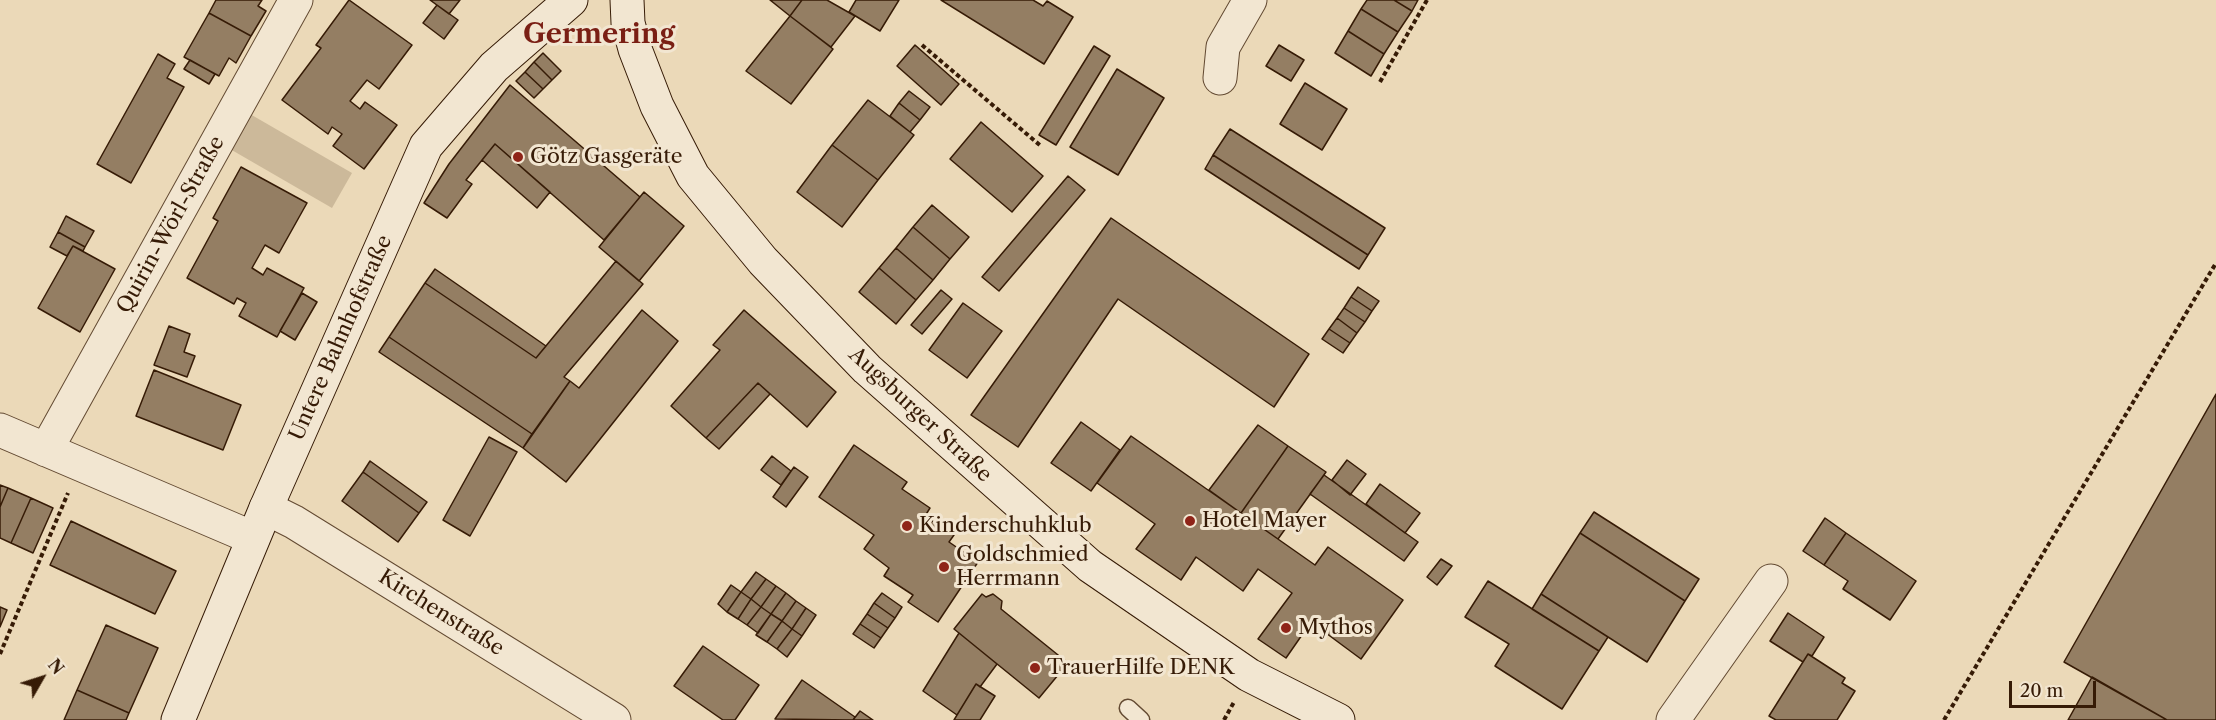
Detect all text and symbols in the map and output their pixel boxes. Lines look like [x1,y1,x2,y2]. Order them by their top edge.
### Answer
district label: Germering [523,19,675,51]
street label: Quirin-Wörl-Straße [112,132,230,318]
place label: Götz Gasgeräte [530,144,683,170]
marker: Götz Gasgeräte [511,150,525,164]
street label: Untere Bahnhofstraße [284,231,398,445]
street label: Augsburger Straße [843,342,997,488]
place label: Hotel Mayer [1202,508,1327,534]
place label: Kinderschuhklub [919,513,1092,539]
marker: Hotel Mayer [1183,514,1197,528]
marker: Kinderschuhklub [900,519,914,533]
place label: Goldschmied Herrmann [956,542,1089,592]
marker: Goldschmied Herrmann [937,560,951,574]
street label: Kirchenstraße [374,564,508,662]
place label: Mythos [1298,615,1373,641]
marker: Mythos [1279,621,1293,635]
north arrow [12,648,72,708]
text: N [44,655,68,678]
place label: TrauerHilfe DENK [1047,655,1235,681]
marker: TrauerHilfe DENK [1028,661,1042,675]
scale bar [2012,669,2099,707]
text: 20 m [2020,680,2063,702]

